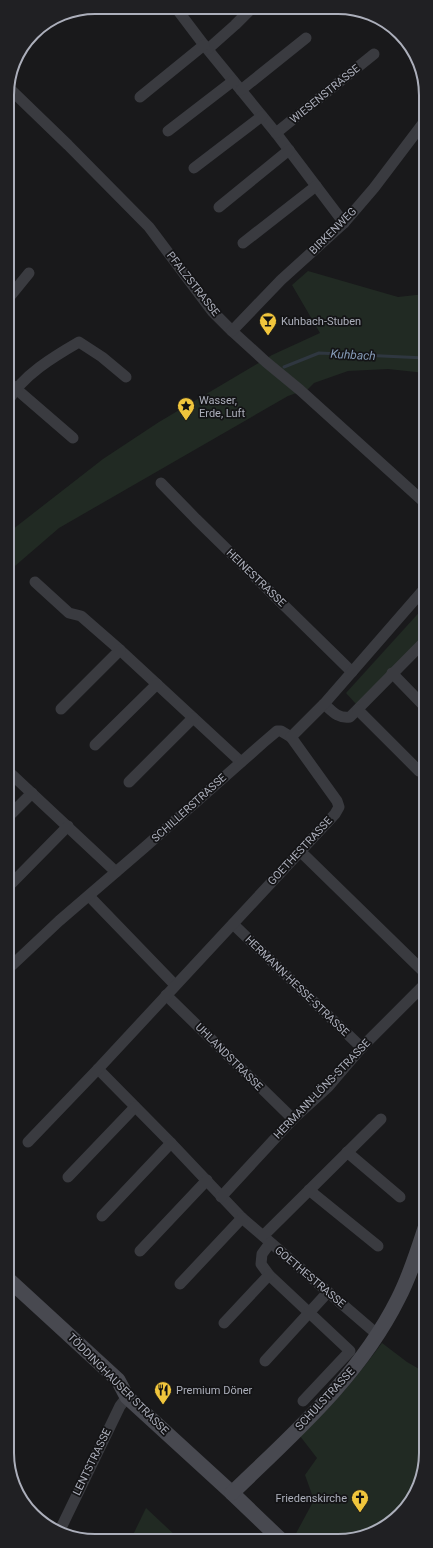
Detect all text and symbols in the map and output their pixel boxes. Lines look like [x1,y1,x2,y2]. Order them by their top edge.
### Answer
street label: WIESENSTRASSE [287,62,363,126]
street label: BIRKENWEG [307,205,359,257]
street label: PFALZSTRASSE [164,249,222,319]
bar icon: Kuhbach-Stuben [258,311,278,336]
place label: Kuhbach-Stuben [281,315,361,328]
water label: Kuhbach [330,347,376,363]
place label: Wasser, Erde, Luft [199,394,245,420]
place icon: Wasser, Erde, Luft [176,396,196,421]
street label: HEINESTRASSE [224,546,288,610]
street label: SCHILLERSTRASSE [149,771,229,845]
street label: GOETHESTRASSE [265,814,335,888]
street label: HERMANN-HESSE-STRASSE [242,933,352,1039]
street label: UHLANDSTRASSE [193,1021,265,1093]
street label: HERMANN-LÖNS-STRASSE [271,1036,373,1142]
street label: GOETHESTRASSE [272,1244,348,1310]
street label: TÖDDINGHAUSER STRASSE [65,1331,171,1437]
street label: SCHULSTRASSE [293,1365,357,1433]
restaurant icon: Premium Döner [153,1380,173,1405]
place label: Premium Döner [176,1384,253,1397]
street label: LENTSTRASSE [70,1426,114,1498]
church icon: Friedenskirche [350,1488,370,1513]
place label: Friedenskirche [276,1492,347,1505]

